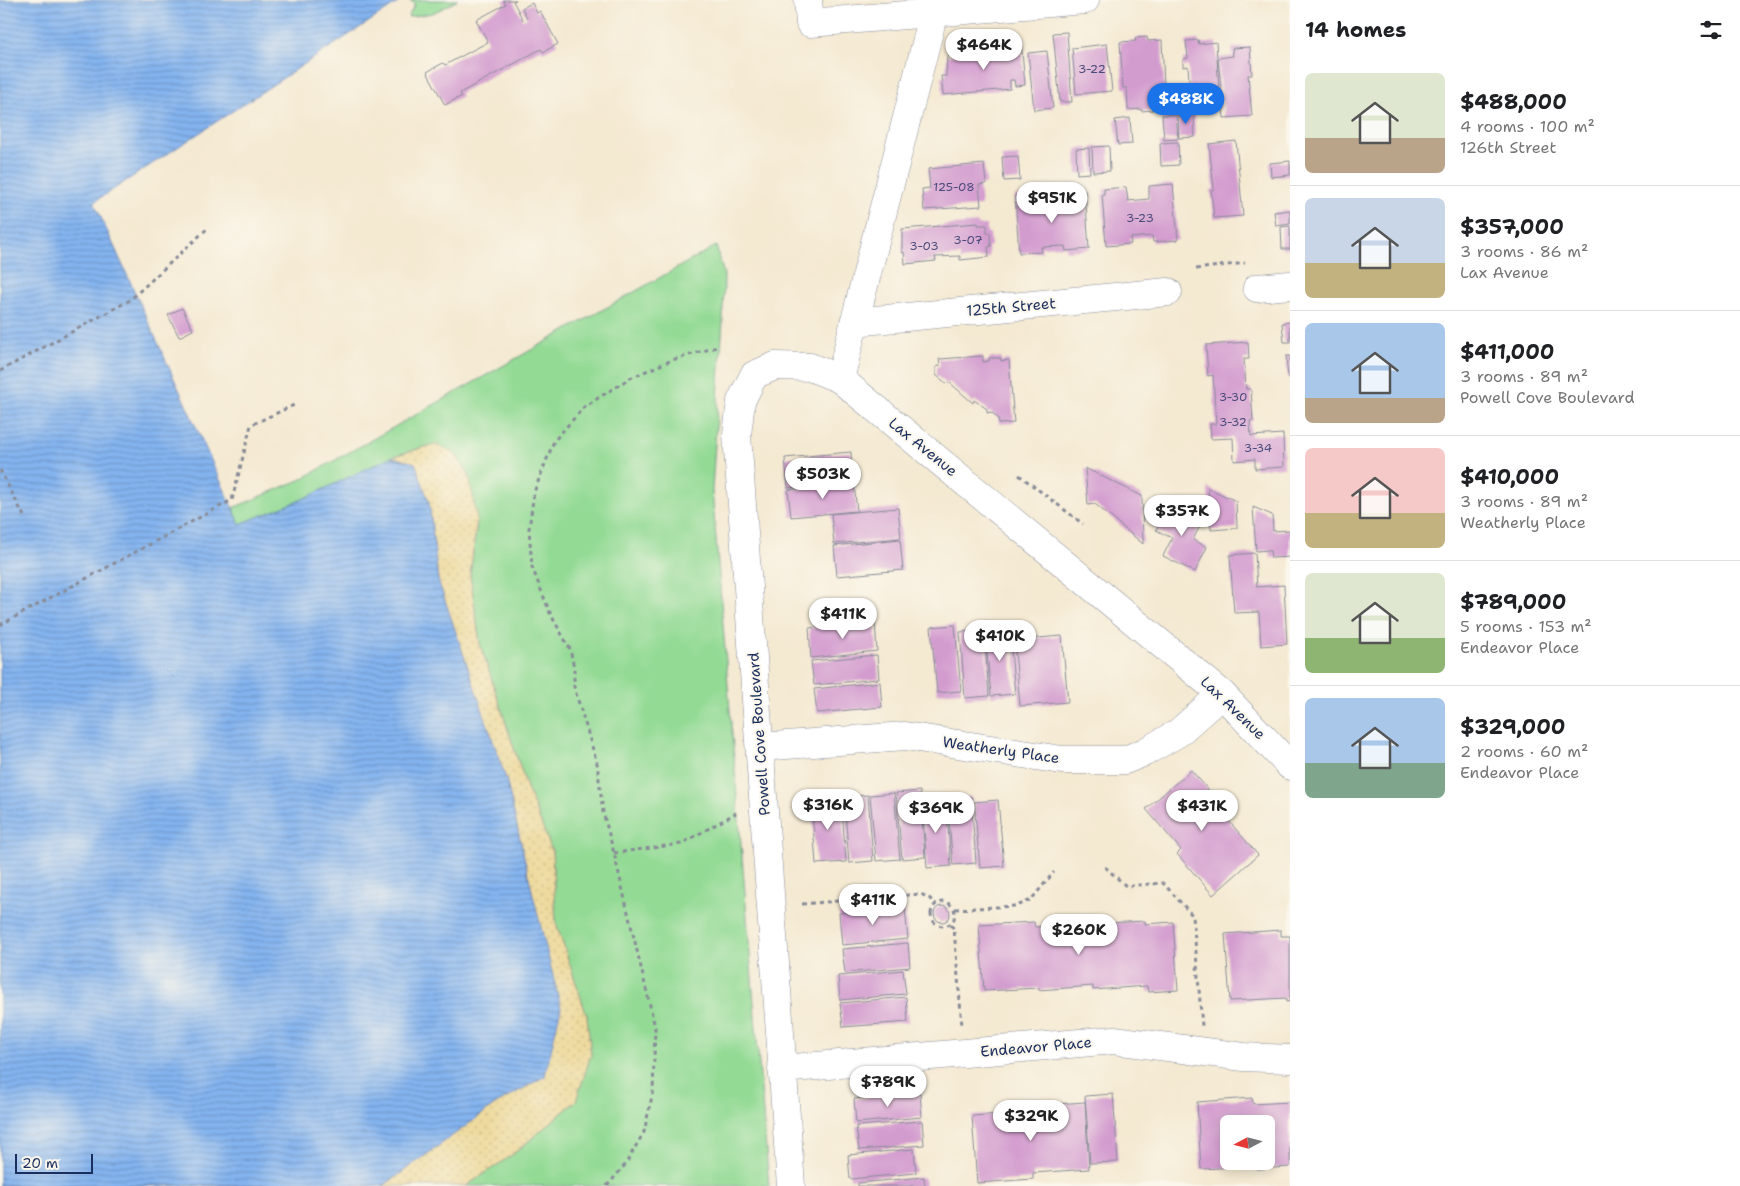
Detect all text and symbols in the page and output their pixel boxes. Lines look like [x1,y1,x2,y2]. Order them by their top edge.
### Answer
text: 14 homes [1305,16,1406,44]
icon: filters [1697,16,1725,44]
pin: $464K [949,28,1019,71]
text: $464K [956,34,1012,55]
house number: 3-22 [1078,61,1106,77]
pin: $488K [1151,82,1221,125]
text: $488K [1158,88,1214,109]
text: $488,000 [1460,88,1567,116]
icon: home [1345,93,1405,153]
text: 4 rooms · 100 m² [1460,116,1595,137]
text: 126th Street [1460,137,1556,158]
house number: 125-08 [933,179,975,195]
pin: $951K [1017,182,1087,224]
text: $951K [1027,187,1077,208]
house number: 3-23 [1126,210,1154,226]
text: $357,000 [1460,213,1564,241]
icon: home [1345,218,1405,278]
house number: 3-07 [953,232,983,248]
house number: 3-03 [909,238,939,254]
text: 3 rooms · 86 m² [1460,241,1588,262]
text: Lax Avenue [1460,262,1549,283]
street label: 125th Street [965,293,1057,321]
text: $411,000 [1460,338,1555,366]
icon: home [1345,343,1405,403]
text: 3 rooms · 89 m² [1460,366,1588,387]
text: Powell Cove Boulevard [1460,387,1635,408]
house number: 3-30 [1219,389,1247,405]
street label: Lax Avenue [884,413,962,481]
house number: 3-32 [1219,414,1247,430]
house number: 3-34 [1244,440,1272,456]
pin: $503K [788,458,858,500]
text: $503K [796,463,850,484]
text: $410,000 [1460,463,1559,491]
icon: home [1345,468,1405,528]
text: 3 rooms · 89 m² [1460,491,1588,512]
pin: $357K [1147,494,1217,537]
text: $357K [1155,500,1209,521]
text: Weatherly Place [1460,512,1586,533]
text: $789,000 [1460,588,1566,616]
icon: home [1345,593,1405,653]
pin: $411K [808,598,878,640]
text: $411K [820,603,866,624]
text: 5 rooms · 153 m² [1460,616,1592,637]
pin: $410K [965,620,1035,662]
text: $410K [975,625,1025,646]
text: Endeavor Place [1460,637,1579,658]
street label: Powell Cove Boulevard [743,651,775,816]
street label: Lax Avenue [1196,672,1270,744]
text: $329,000 [1460,713,1566,741]
icon: home [1345,718,1405,778]
street label: Weatherly Place [941,732,1061,768]
text: 2 rooms · 60 m² [1460,741,1588,762]
text: Endeavor Place [1460,762,1579,783]
pin: $316K [793,788,863,831]
pin: $431K [1167,790,1237,832]
pin: $369K [901,792,971,834]
text: $316K [803,794,853,815]
text: $431K [1177,795,1227,816]
text: $369K [909,797,963,818]
pin: $411K [838,884,908,926]
text: $411K [850,889,896,910]
pin: $260K [1044,914,1114,956]
text: $260K [1052,919,1106,940]
street label: Endeavor Place [979,1032,1093,1062]
pin: $789K [853,1066,923,1108]
text: $789K [861,1071,915,1092]
pin: $329K [996,1100,1066,1142]
text: $329K [1004,1105,1058,1126]
north arrow [1220,1115,1275,1170]
map controls [1220,1115,1275,1170]
scale bar [15,1151,92,1174]
text: 20 m [22,1154,58,1172]

